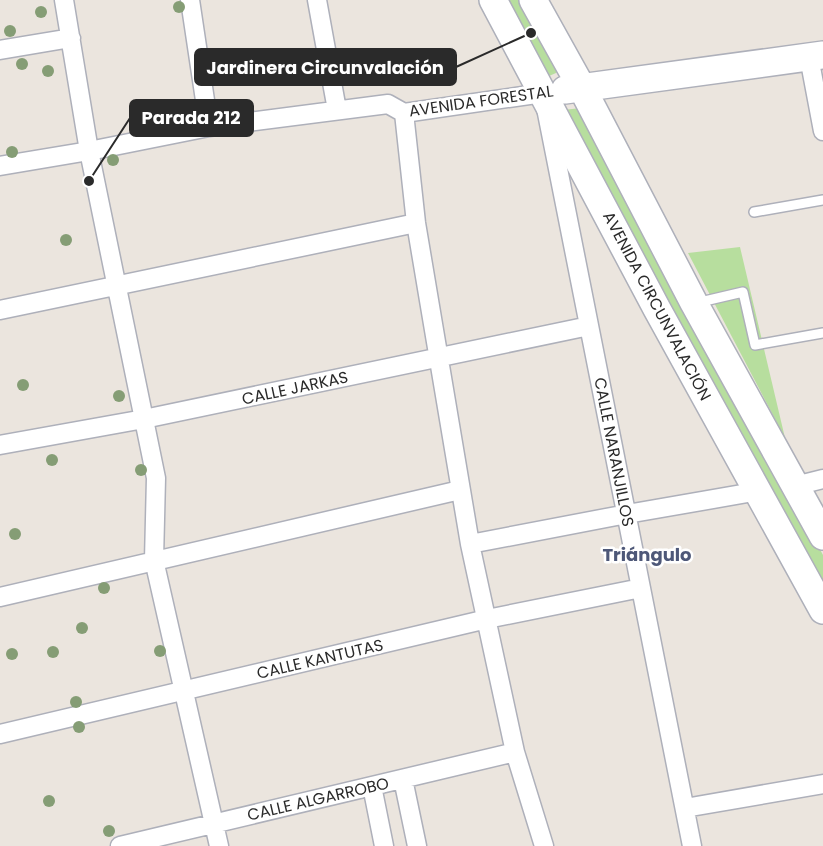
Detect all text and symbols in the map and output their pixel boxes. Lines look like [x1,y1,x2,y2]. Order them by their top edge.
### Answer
callout: Jardinera Circunvalación [195,49,456,85]
text: Jardinera Circunvalación [206,55,444,80]
street label: AVENIDA FORESTAL [407,79,555,123]
callout: Parada 212 [130,100,253,136]
text: Parada 212 [142,105,240,130]
street label: AVENIDA CIRCUNVALACIÓN [597,207,717,405]
street label: CALLE JARKAS [240,366,350,410]
street label: CALLE NARANJILLOS [588,375,640,529]
district label: Triángulo [602,542,692,567]
street label: CALLE KANTUTAS [254,633,386,685]
street label: CALLE ALGARROBO [245,772,391,826]

